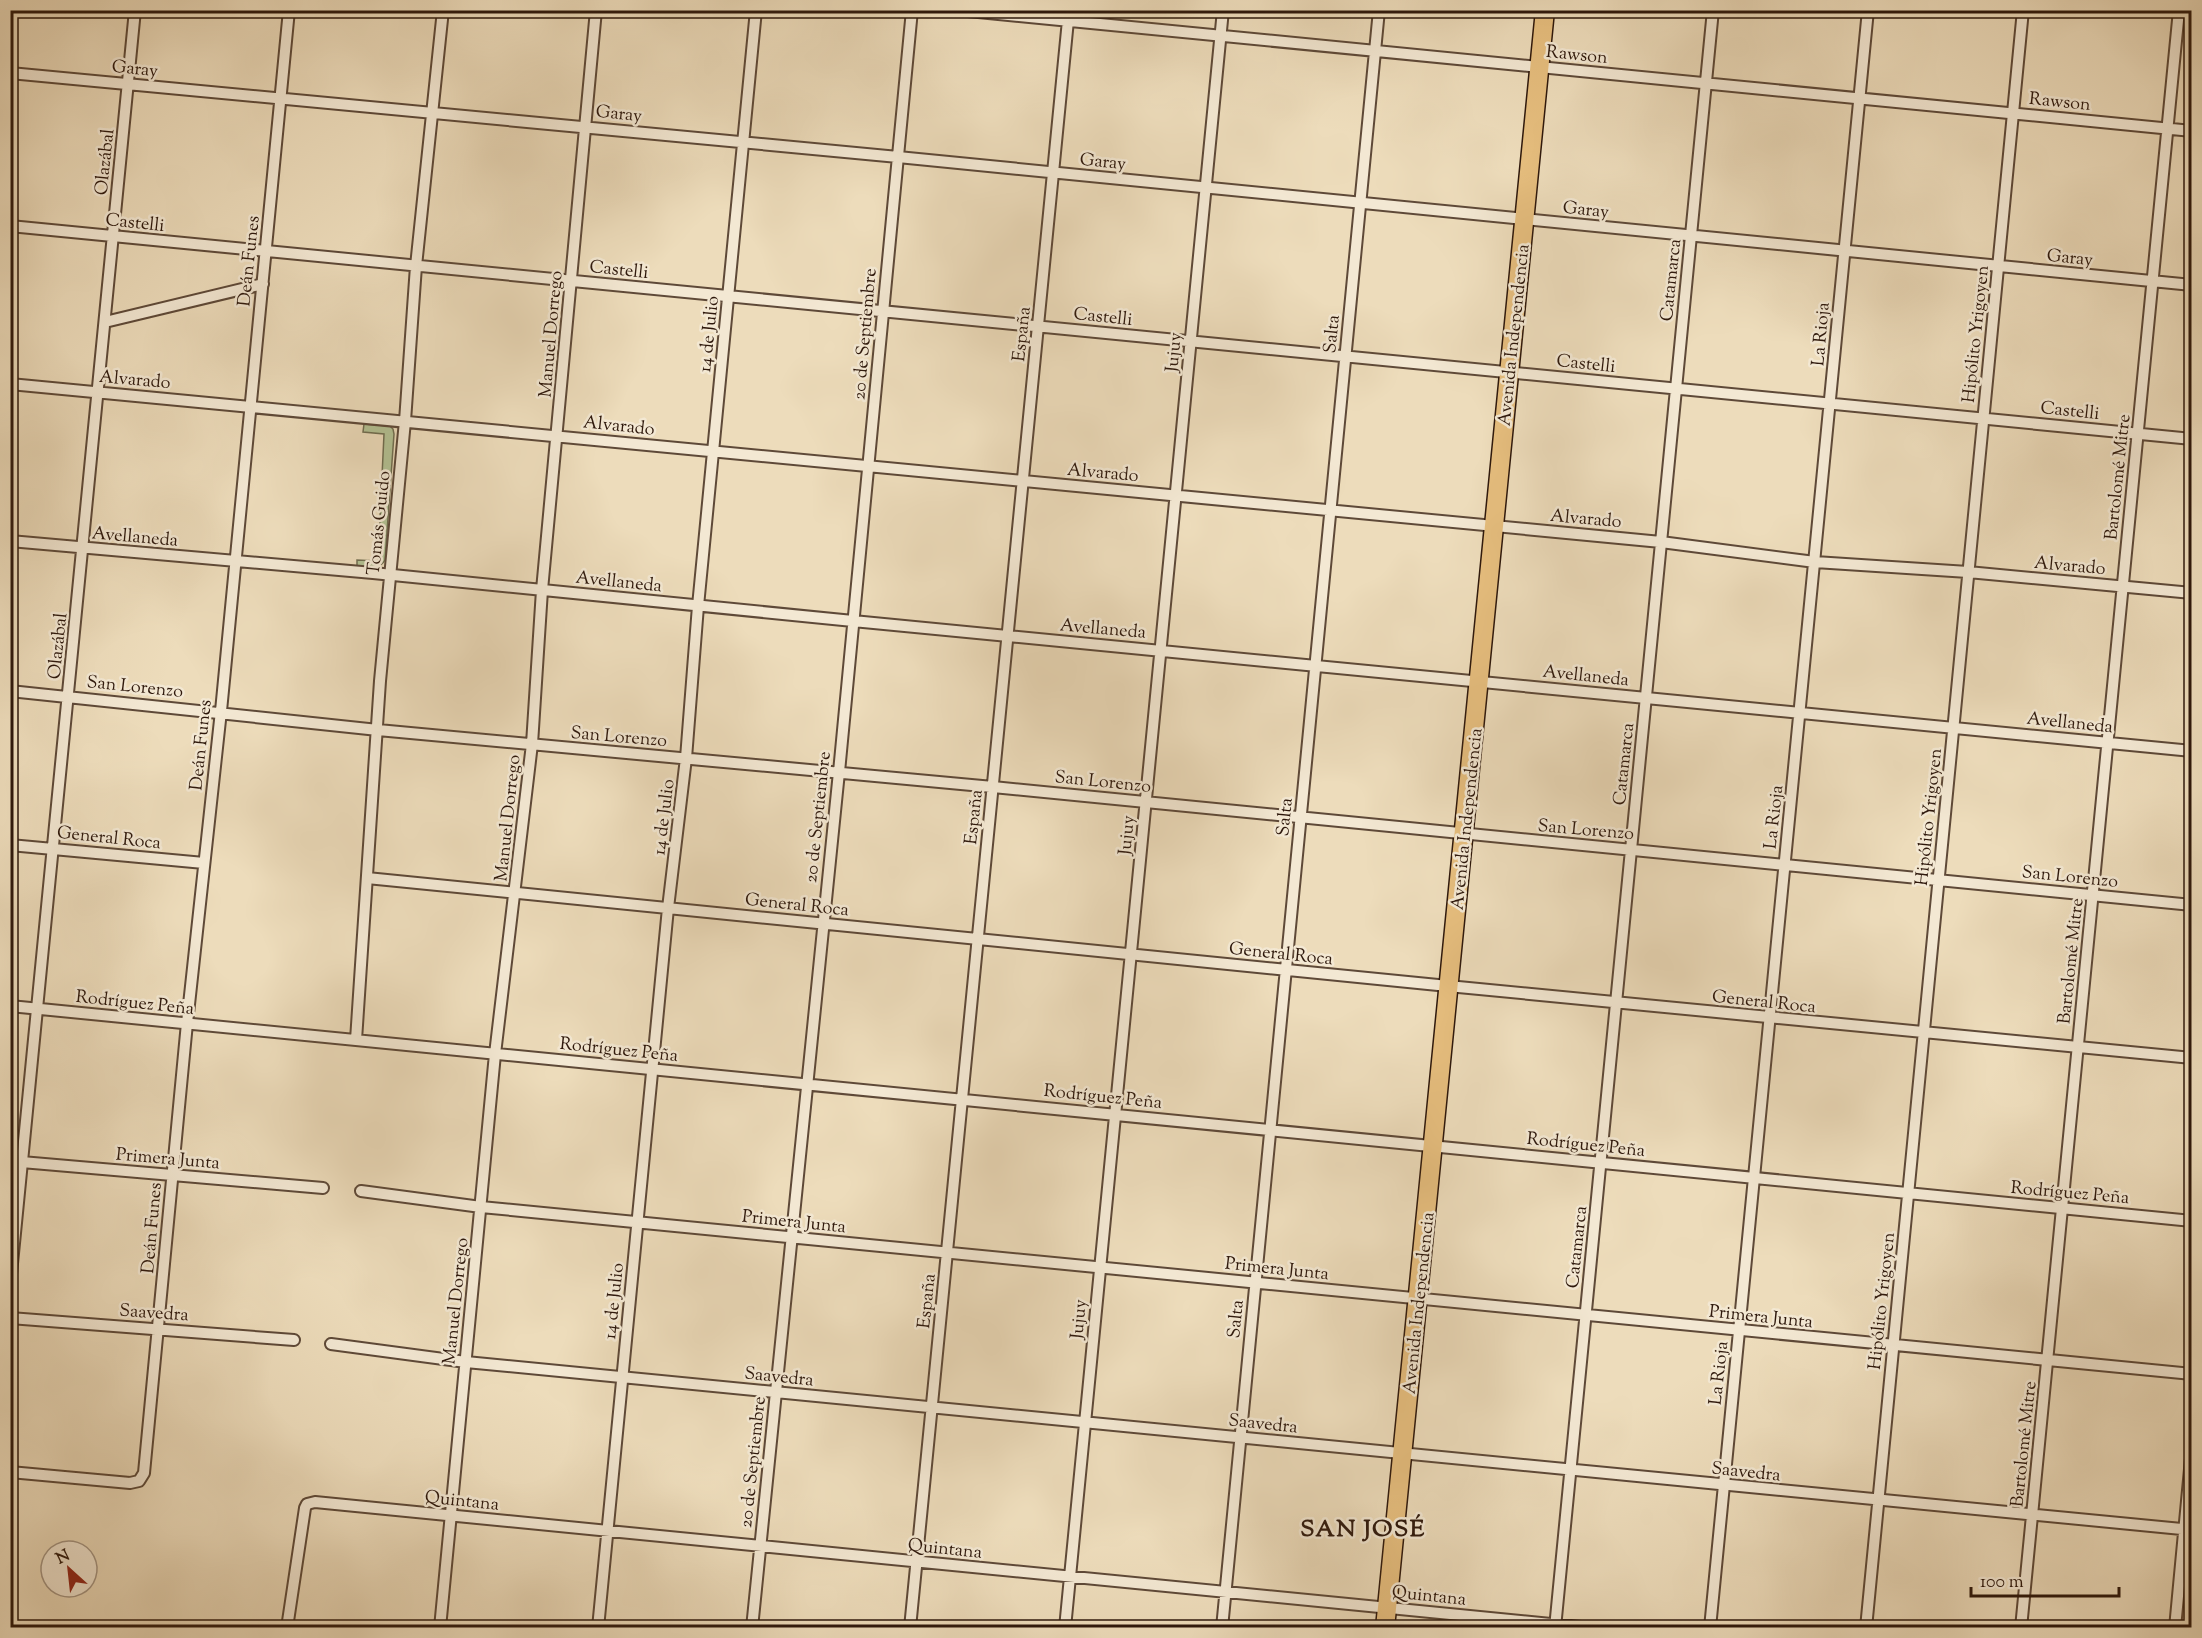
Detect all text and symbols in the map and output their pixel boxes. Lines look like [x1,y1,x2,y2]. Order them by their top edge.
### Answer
street label: Rawson [1545,40,1609,72]
street label: Garay [110,55,159,85]
street label: Rawson [2028,87,2092,119]
street label: Garay [594,100,643,130]
street label: Olazábal [90,128,122,197]
street label: Garay [1078,148,1127,178]
street label: Garay [1561,196,1610,226]
street label: Castelli [104,208,166,240]
street label: Deán Funes [232,214,268,308]
street label: Catamarca [1655,238,1689,323]
street label: Avenida Independencia [1493,243,1537,427]
street label: Garay [2045,244,2094,274]
street label: Castelli [588,255,650,287]
street label: Hipólito Yrigoyen [1957,264,1997,404]
street label: 20 de Septiembre [847,267,885,401]
street label: Manuel Dorrego [533,269,571,399]
street label: 14 de Julio [693,295,727,374]
street label: La Rioja [1806,301,1838,367]
street label: Castelli [1072,302,1134,334]
street label: España [1007,305,1039,363]
street label: Salta [1318,314,1348,355]
street label: Jujuy [1160,331,1190,374]
street label: Castelli [1555,349,1617,381]
street label: Alvarado [98,365,172,397]
street label: Castelli [2039,396,2101,428]
street label: Alvarado [582,410,656,444]
street label: Bartolomé Mitre [2099,413,2139,541]
street label: Alvarado [1066,458,1140,490]
street label: Tomás Guido [362,470,398,577]
street label: Alvarado [1549,504,1623,536]
street label: Avellaneda [91,521,179,555]
street label: Alvarado [2033,551,2107,583]
street label: Avellaneda [574,566,663,600]
street label: Olazábal [43,612,75,681]
street label: Avellaneda [1059,613,1147,647]
street label: Avellaneda [1541,660,1630,694]
street label: San Lorenzo [85,670,184,706]
street label: Deán Funes [184,698,220,792]
street label: Avellaneda [2025,707,2114,741]
street label: San Lorenzo [570,721,668,755]
street label: Catamarca [1608,722,1642,807]
street label: Avenida Independencia [1446,727,1490,911]
street label: Hipólito Yrigoyen [1910,747,1950,887]
street label: 20 de Septiembre [799,750,839,884]
street label: Manuel Dorrego [489,753,529,883]
street label: San Lorenzo [1053,765,1152,801]
street label: 14 de Julio [647,777,683,857]
street label: La Rioja [1759,784,1791,850]
street label: España [959,788,991,846]
street label: Salta [1271,797,1301,838]
street label: Jujuy [1113,814,1143,857]
street label: San Lorenzo [1537,814,1635,848]
street label: General Roca [55,821,162,857]
street label: San Lorenzo [2020,860,2119,896]
street label: General Roca [743,888,850,924]
street label: Bartolomé Mitre [2052,897,2092,1025]
street label: General Roca [1227,937,1334,973]
street label: Rodríguez Peña [74,985,195,1023]
street label: General Roca [1710,985,1817,1021]
street label: Rodríguez Peña [558,1032,679,1070]
street label: Rodríguez Peña [1042,1079,1163,1117]
street label: Rodríguez Peña [1525,1127,1646,1165]
street label: Primera Junta [115,1142,221,1177]
street label: Rodríguez Peña [2009,1176,2130,1212]
street label: Deán Funes [136,1182,170,1275]
street label: Primera Junta [741,1205,847,1241]
street label: Catamarca [1561,1205,1595,1290]
street label: Avenida Independencia [1398,1211,1442,1395]
street label: Hipólito Yrigoyen [1863,1231,1903,1371]
street label: Manuel Dorrego [437,1236,477,1366]
street label: Primera Junta [1224,1252,1330,1288]
street label: 14 de Julio [598,1262,632,1341]
street label: España [912,1272,944,1330]
street label: Jujuy [1065,1298,1095,1341]
street label: Saavedra [118,1299,189,1329]
street label: Salta [1222,1299,1252,1340]
street label: Primera Junta [1708,1300,1814,1336]
street label: La Rioja [1704,1340,1736,1406]
street label: Saavedra [743,1361,815,1395]
street label: Bartolomé Mitre [2005,1380,2045,1508]
street label: 20 de Septiembre [734,1395,774,1529]
street label: Saavedra [1227,1408,1299,1442]
street label: Saavedra [1710,1456,1782,1490]
street label: Quintana [423,1485,500,1519]
district label: SAN JOSÉ [1300,1513,1426,1547]
street label: Quintana [906,1533,983,1567]
north arrow [39,1539,99,1599]
text: N [52,1545,74,1571]
scale bar [1971,1560,2120,1598]
text: 100 m [1980,1570,2024,1596]
street label: Quintana [1390,1580,1467,1614]

